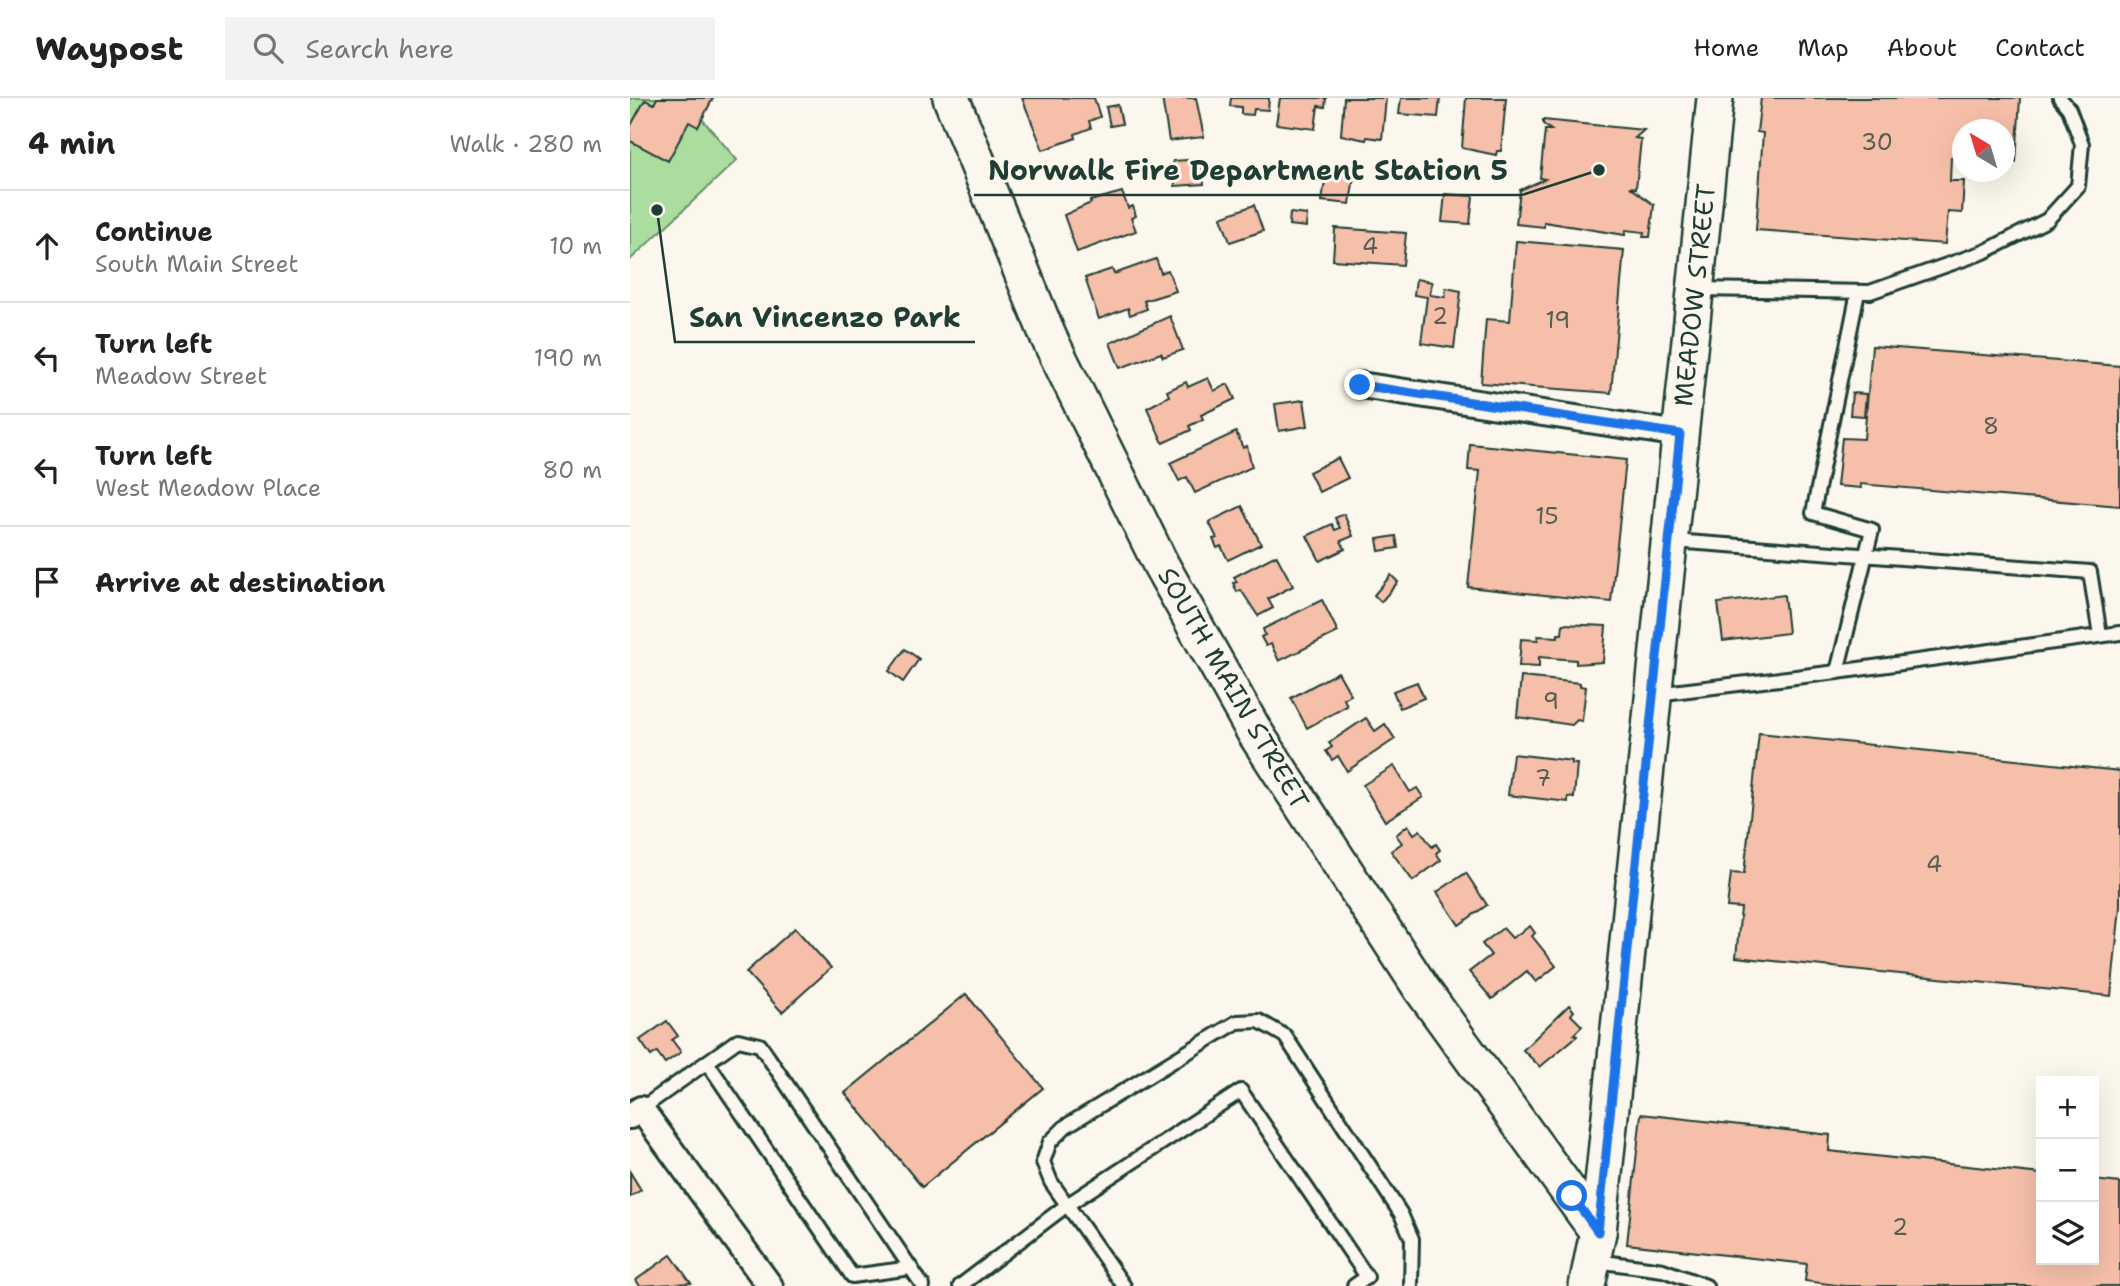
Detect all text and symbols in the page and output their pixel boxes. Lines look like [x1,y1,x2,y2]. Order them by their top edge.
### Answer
search box [225,17,715,80]
text: Waypost [35,26,183,71]
icon: search [249,29,287,67]
text: Search here [305,31,454,66]
text: Home [1693,32,1759,64]
text: Map [1797,32,1849,64]
text: About [1887,32,1957,64]
text: Contact [1995,32,2085,64]
north arrow [1952,119,2015,182]
text: 4 min [28,123,115,164]
house number: 30 [1861,127,1893,157]
text: Walk · 280 m [449,129,602,159]
callout: Norwalk Fire Department Station 5 [974,146,1522,195]
text: Norwalk Fire Department Station 5 [988,151,1508,189]
street label: MEADOW STREET [1665,182,1723,408]
text: Continue [95,214,213,249]
icon: ahead [28,227,66,265]
text: 10 m [549,231,602,261]
house number: 4 [1362,231,1378,261]
text: South Main Street [95,249,298,279]
callout: San Vincenzo Park [675,293,975,342]
text: San Vincenzo Park [689,298,961,336]
house number: 2 [1432,301,1448,331]
house number: 19 [1546,305,1570,335]
text: Turn left [95,326,212,361]
icon: left [28,339,66,377]
text: 190 m [534,343,602,373]
text: Meadow Street [95,361,267,391]
route end [1344,369,1375,400]
house number: 8 [1983,411,1999,441]
text: Turn left [95,438,212,473]
icon: left [28,451,66,489]
text: 80 m [543,455,602,485]
text: West Meadow Place [95,473,321,503]
house number: 15 [1535,501,1559,531]
street label: SOUTH MAIN STREET [1150,561,1318,815]
icon: arrive [28,563,66,601]
text: Arrive at destination [95,565,385,600]
house number: 9 [1543,686,1559,716]
house number: 7 [1535,763,1551,793]
house number: 4 [1926,849,1942,879]
map controls [2036,1076,2099,1265]
button: + [2036,1076,2099,1139]
button: − [2036,1139,2099,1202]
route start [1556,1180,1587,1211]
button: layers [2036,1202,2099,1265]
house number: 2 [1892,1212,1908,1242]

